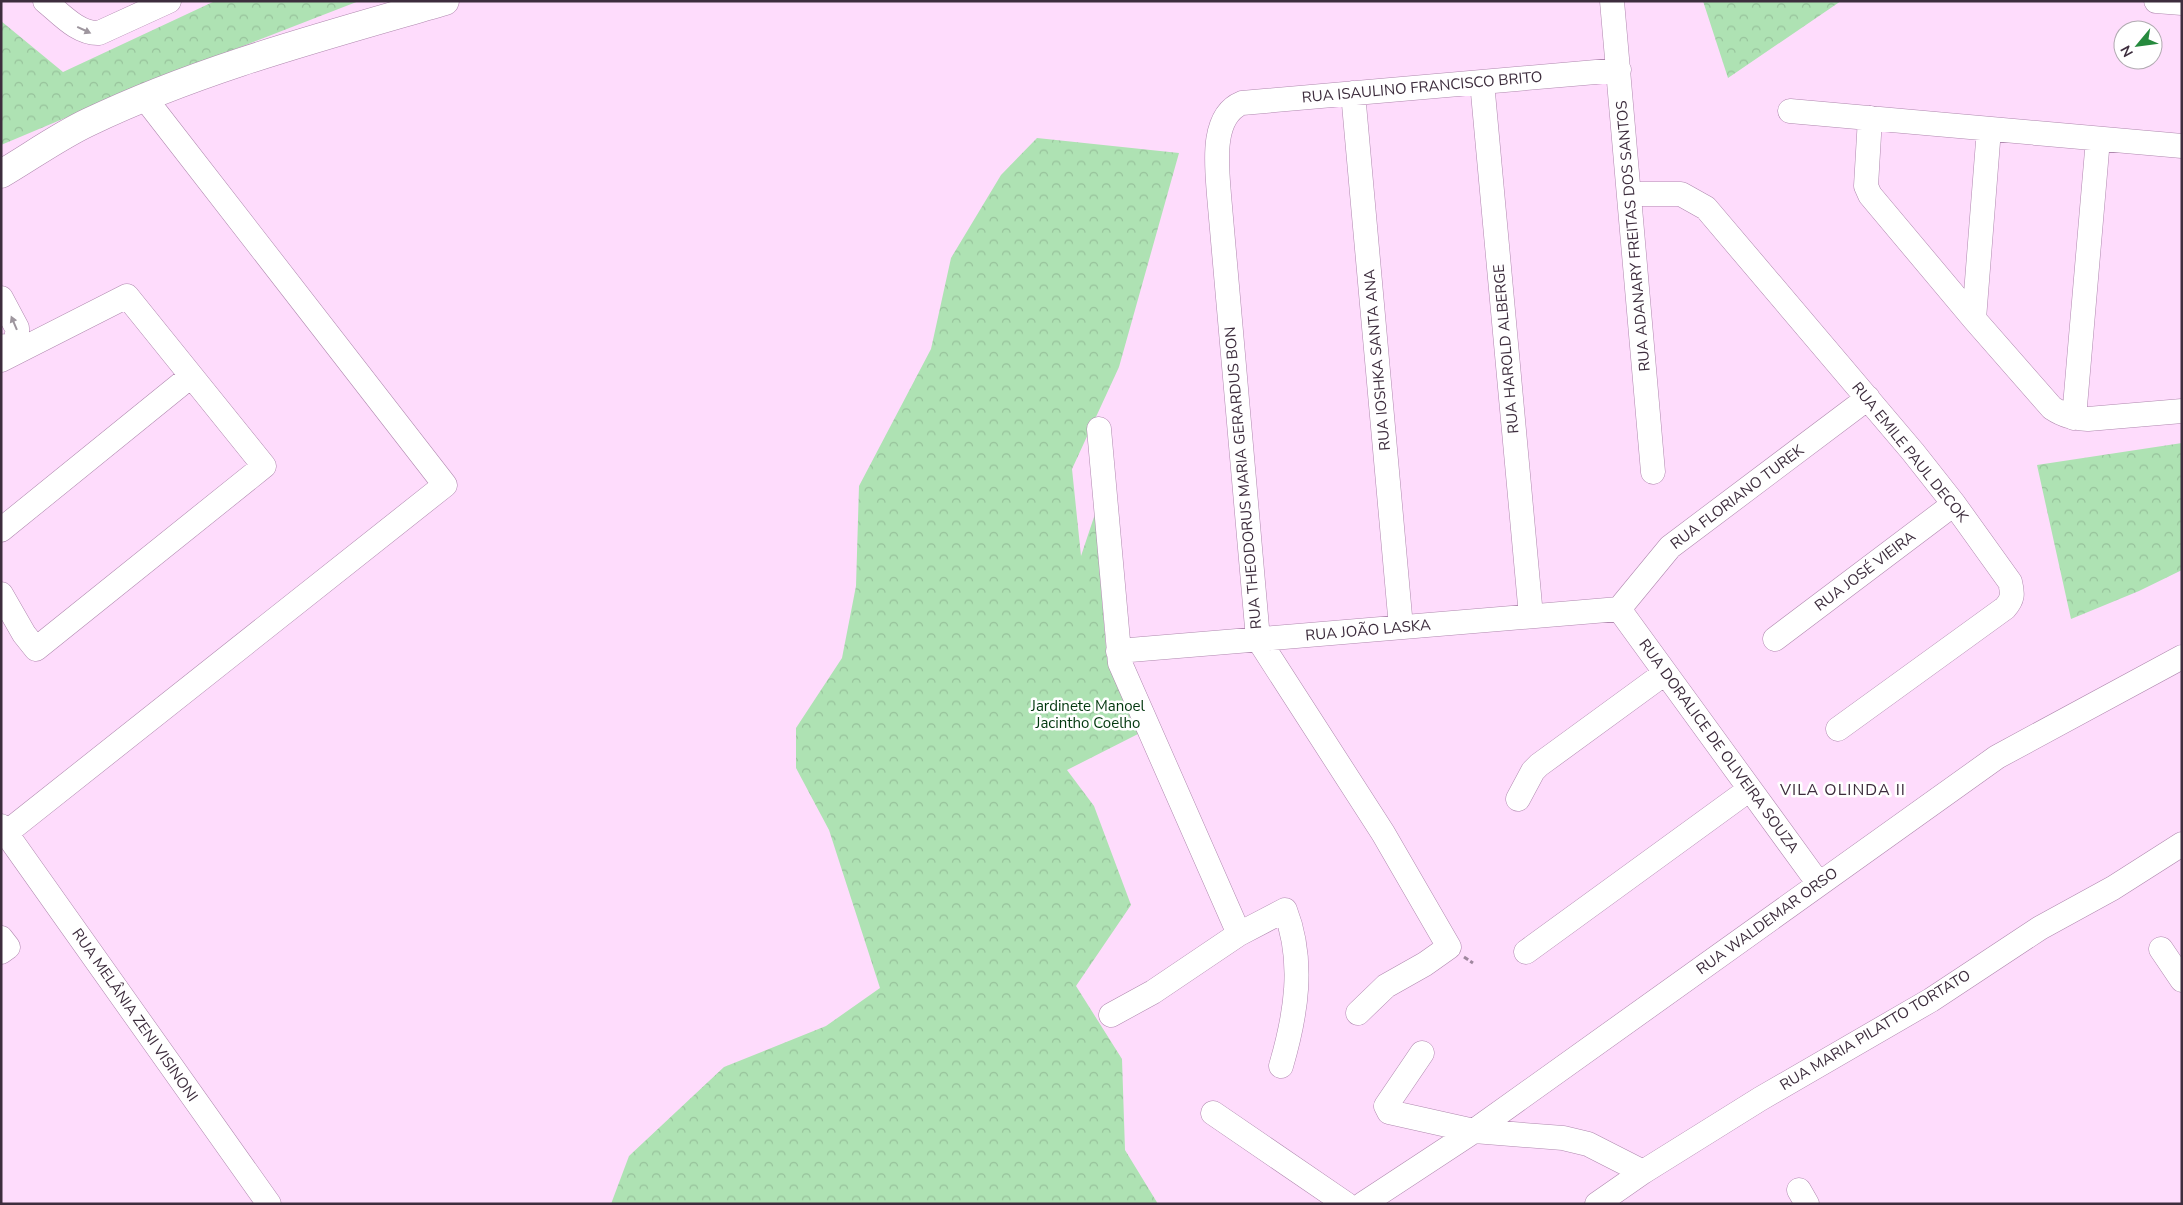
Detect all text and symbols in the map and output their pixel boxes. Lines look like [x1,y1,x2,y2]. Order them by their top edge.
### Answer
north arrow [2113,20,2163,70]
one-way arrow [77,26,91,34]
text: N [2116,42,2138,60]
street label: RUA ISAULINO FRANCISCO BRITO [1301,67,1543,107]
street label: RUA ADANARY FREITAS DOS SANTOS [1611,100,1655,372]
street label: RUA HAROLD ALBERGE [1489,263,1523,435]
street label: RUA IOSHKA SANTA ANA [1359,268,1395,452]
one-way arrow [9,316,17,330]
street label: RUA THEODORUS MARIA GERARDUS BON [1220,326,1266,630]
street label: RUA EMILE PAUL DECOK [1847,378,1973,527]
street label: RUA FLORIANO TUREK [1666,440,1808,554]
street label: RUA JOSÉ VIEIRA [1810,526,1920,616]
street label: RUA JOÃO LASKA [1304,615,1432,645]
street label: RUA DORALICE DE OLIVEIRA SOUZA [1635,635,1803,857]
park label: Jardinete Manoel Jacintho Coelho [1030,696,1145,733]
district label: VILA OLINDA II [1779,779,1906,801]
street label: RUA WALDEMAR ORSO [1692,863,1842,979]
street label: RUA MELÂNIA ZENI VISINONI [67,925,203,1105]
street label: RUA MARIA PILATTO TORTATO [1776,965,1974,1095]

